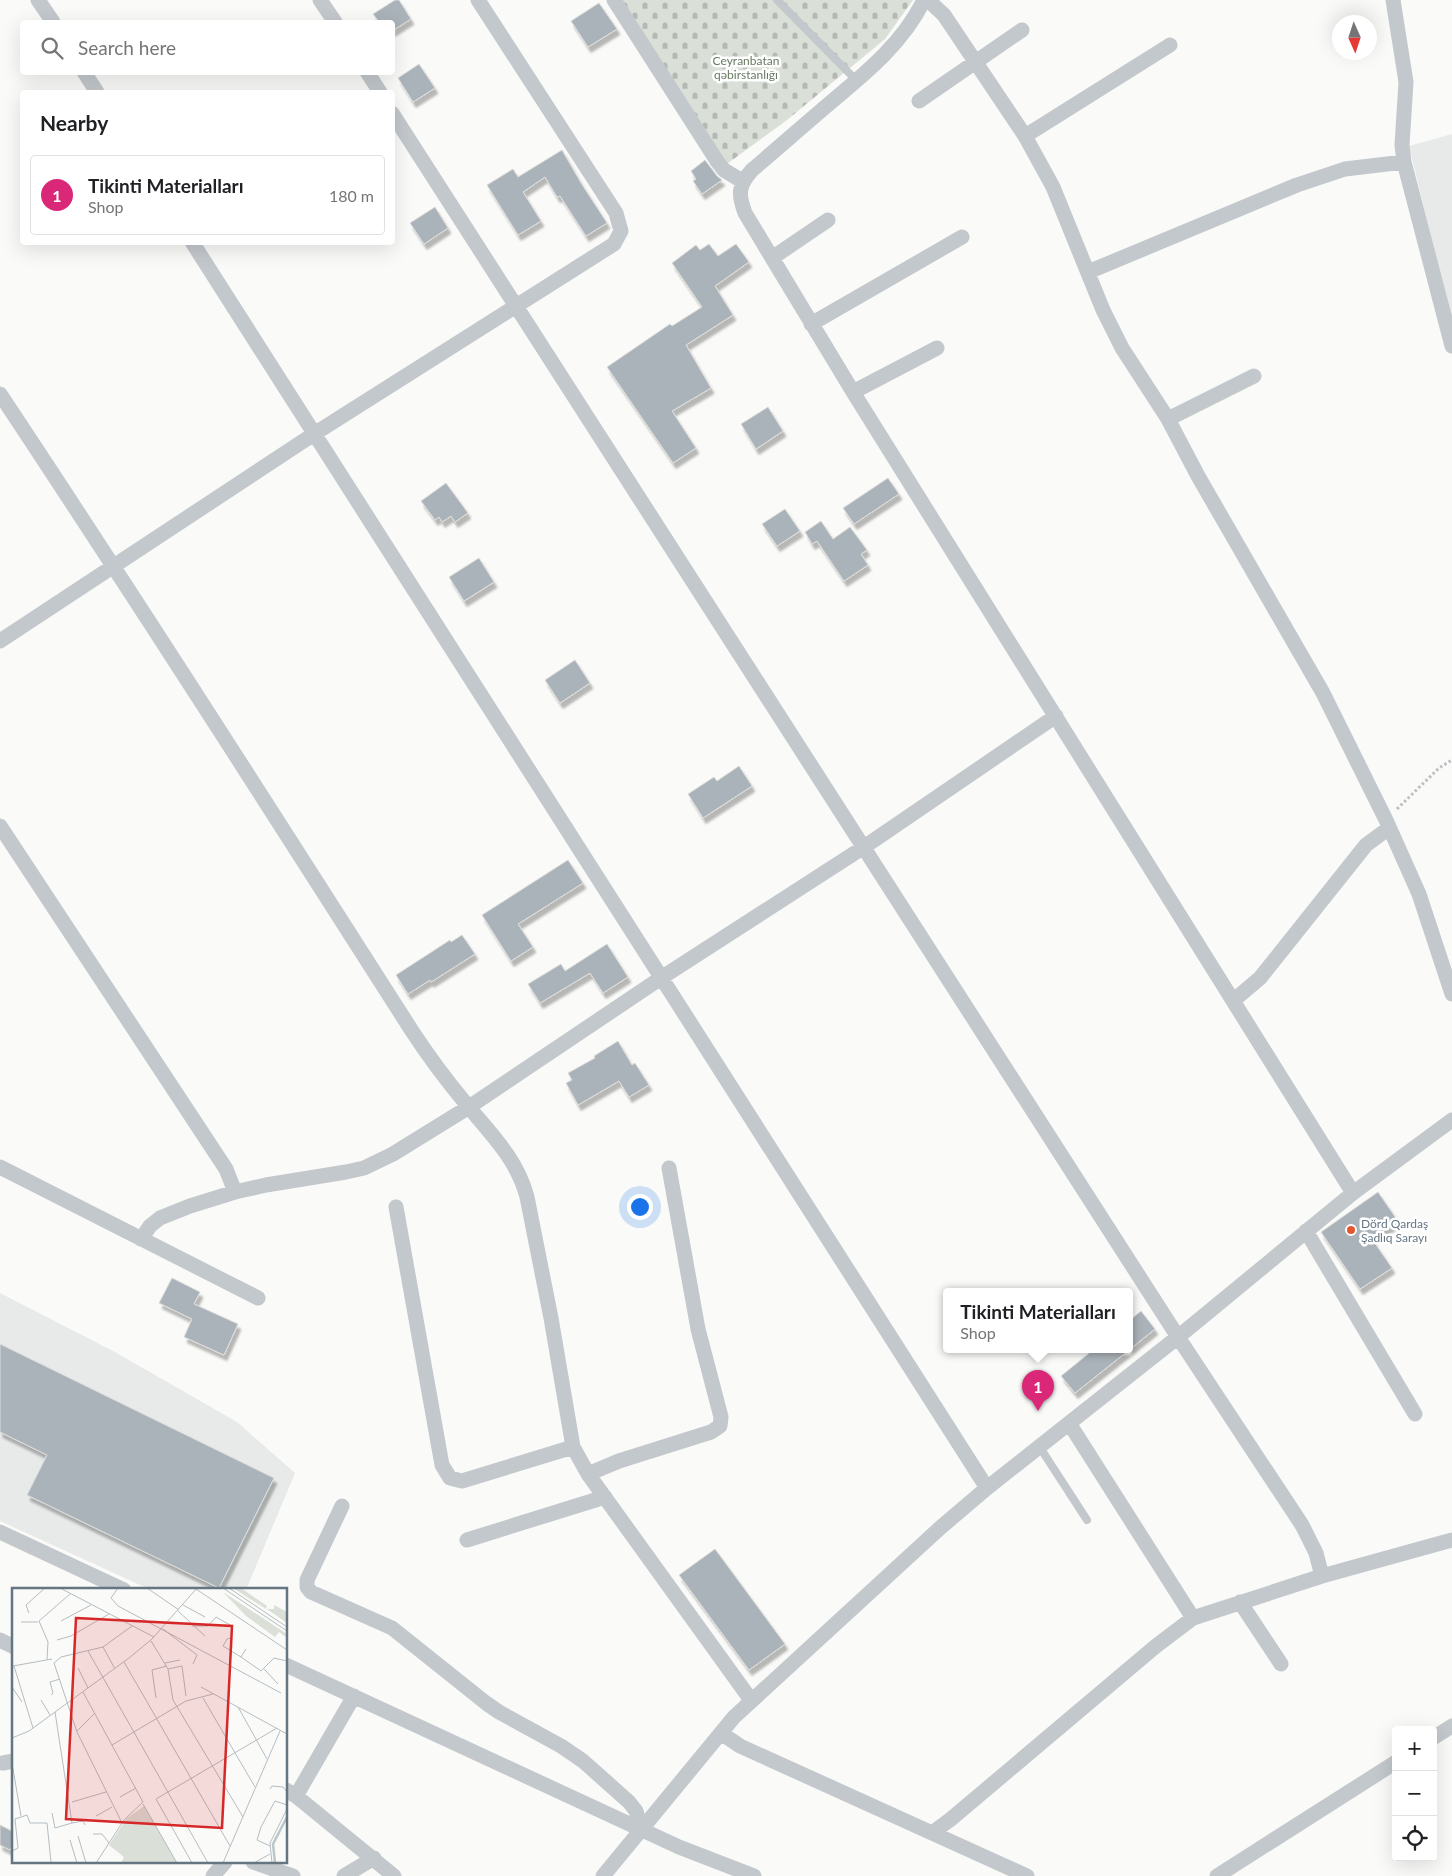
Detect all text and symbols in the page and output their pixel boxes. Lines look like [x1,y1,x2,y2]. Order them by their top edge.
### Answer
north arrow [1332,15,1377,60]
search box [20,20,395,75]
icon: search [38,34,66,62]
text: Search here [78,36,176,59]
park label: Ceyranbatan qəbirstanlığı [713,53,779,82]
text: Nearby [40,110,108,135]
text: Tikinti Materialları [88,174,243,197]
text: 1 [52,186,62,205]
text: 180 m [329,186,374,205]
text: Shop [88,197,124,216]
your location [627,1194,653,1220]
place label: Dörd Qardaş Şadlıq Sarayı [1361,1216,1428,1245]
marker: Dörd Qardaş Şadlıq Sarayı [1345,1224,1357,1236]
popup [943,1288,1133,1353]
text: Tikinti Materialları [960,1300,1116,1323]
text: Shop [960,1323,996,1342]
pin: 1 [1022,1370,1054,1411]
inset map [12,1588,288,1864]
map controls [1392,1726,1437,1861]
button: + [1392,1726,1437,1771]
button: − [1392,1771,1437,1816]
button: locate [1392,1816,1437,1861]

